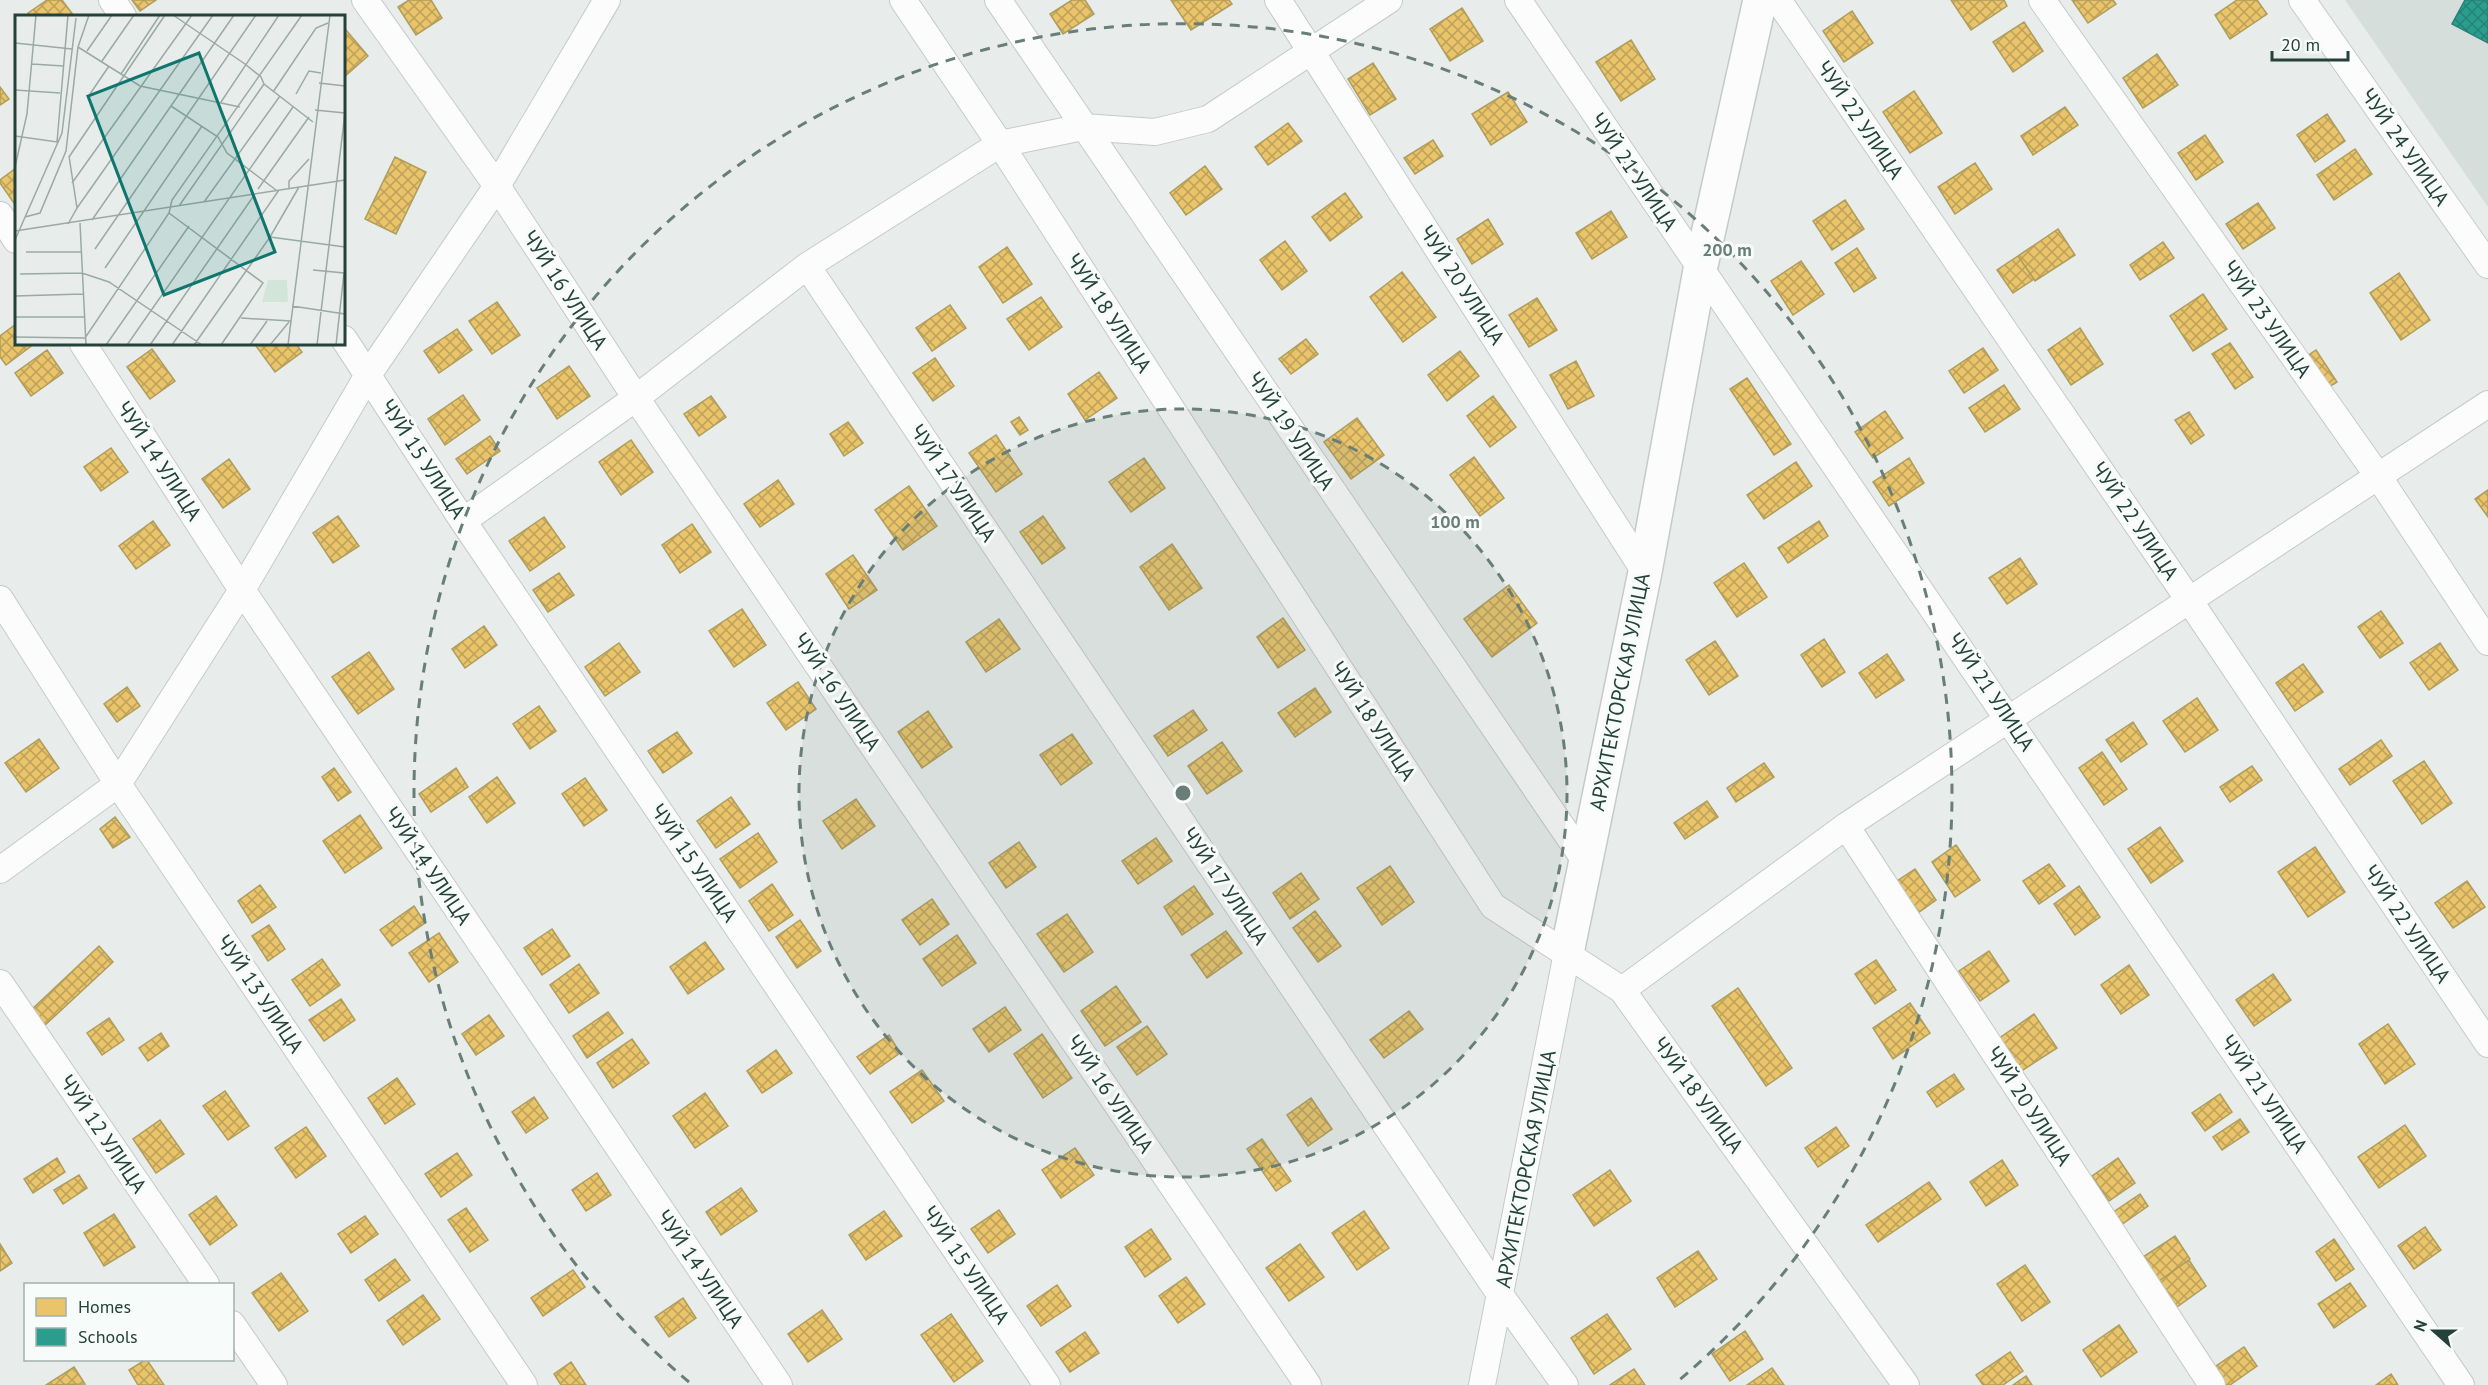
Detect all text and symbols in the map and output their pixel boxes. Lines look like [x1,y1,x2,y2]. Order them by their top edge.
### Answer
inset map [15,15,345,345]
scale bar [2272,24,2348,62]
text: 20 m [2281,33,2320,56]
street label: ЧУЙ 22 УЛИЦА [1811,55,1910,185]
street label: ЧУЙ 24 УЛИЦА [2355,83,2456,211]
street label: ЧУЙ 21 УЛИЦА [1585,107,1684,237]
street label: ЧУЙ 20 УЛИЦА [1414,220,1511,350]
street label: ЧУЙ 16 УЛИЦА [517,225,614,355]
text: 200 m [1702,238,1752,261]
street label: ЧУЙ 18 УЛИЦА [1061,248,1158,378]
street label: ЧУЙ 23 УЛИЦА [2217,255,2318,383]
street label: ЧУЙ 19 УЛИЦА [1242,366,1341,496]
street label: ЧУЙ 15 УЛИЦА [375,394,472,524]
street label: ЧУЙ 14 УЛИЦА [111,396,208,526]
street label: ЧУЙ 17 УЛИЦА [904,419,1003,547]
street label: ЧУЙ 22 УЛИЦА [2086,456,2185,586]
text: 100 m [1430,510,1480,533]
street label: АРХИТЕКТОРСКАЯ УЛИЦА [1583,570,1656,813]
street label: ЧУЙ 16 УЛИЦА [788,627,887,757]
street label: ЧУЙ 21 УЛИЦА [1942,627,2041,757]
street label: ЧУЙ 18 УЛИЦА [1325,656,1422,786]
centre of rings [1173,783,1193,803]
street label: ЧУЙ 15 УЛИЦА [645,798,744,928]
street label: ЧУЙ 14 УЛИЦА [379,801,478,931]
street label: ЧУЙ 17 УЛИЦА [1176,822,1275,950]
street label: ЧУЙ 22 УЛИЦА [2358,859,2457,989]
street label: ЧУЙ 13 УЛИЦА [211,929,310,1059]
street label: ЧУЙ 16 УЛИЦА [1061,1029,1160,1159]
street label: ЧУЙ 21 УЛИЦА [2215,1029,2314,1159]
street label: ЧУЙ 18 УЛИЦА [1647,1031,1750,1159]
street label: ЧУЙ 20 УЛИЦА [1981,1041,2078,1171]
street label: АРХИТЕКТОРСКАЯ УЛИЦА [1489,1047,1562,1290]
street label: ЧУЙ 12 УЛИЦА [54,1069,153,1199]
street label: ЧУЙ 15 УЛИЦА [917,1200,1016,1330]
street label: ЧУЙ 14 УЛИЦА [651,1204,750,1334]
legend [24,1283,234,1361]
text: Homes [78,1295,131,1318]
north arrow [2404,1301,2464,1361]
text: N [2409,1317,2431,1334]
text: Schools [78,1325,138,1348]

